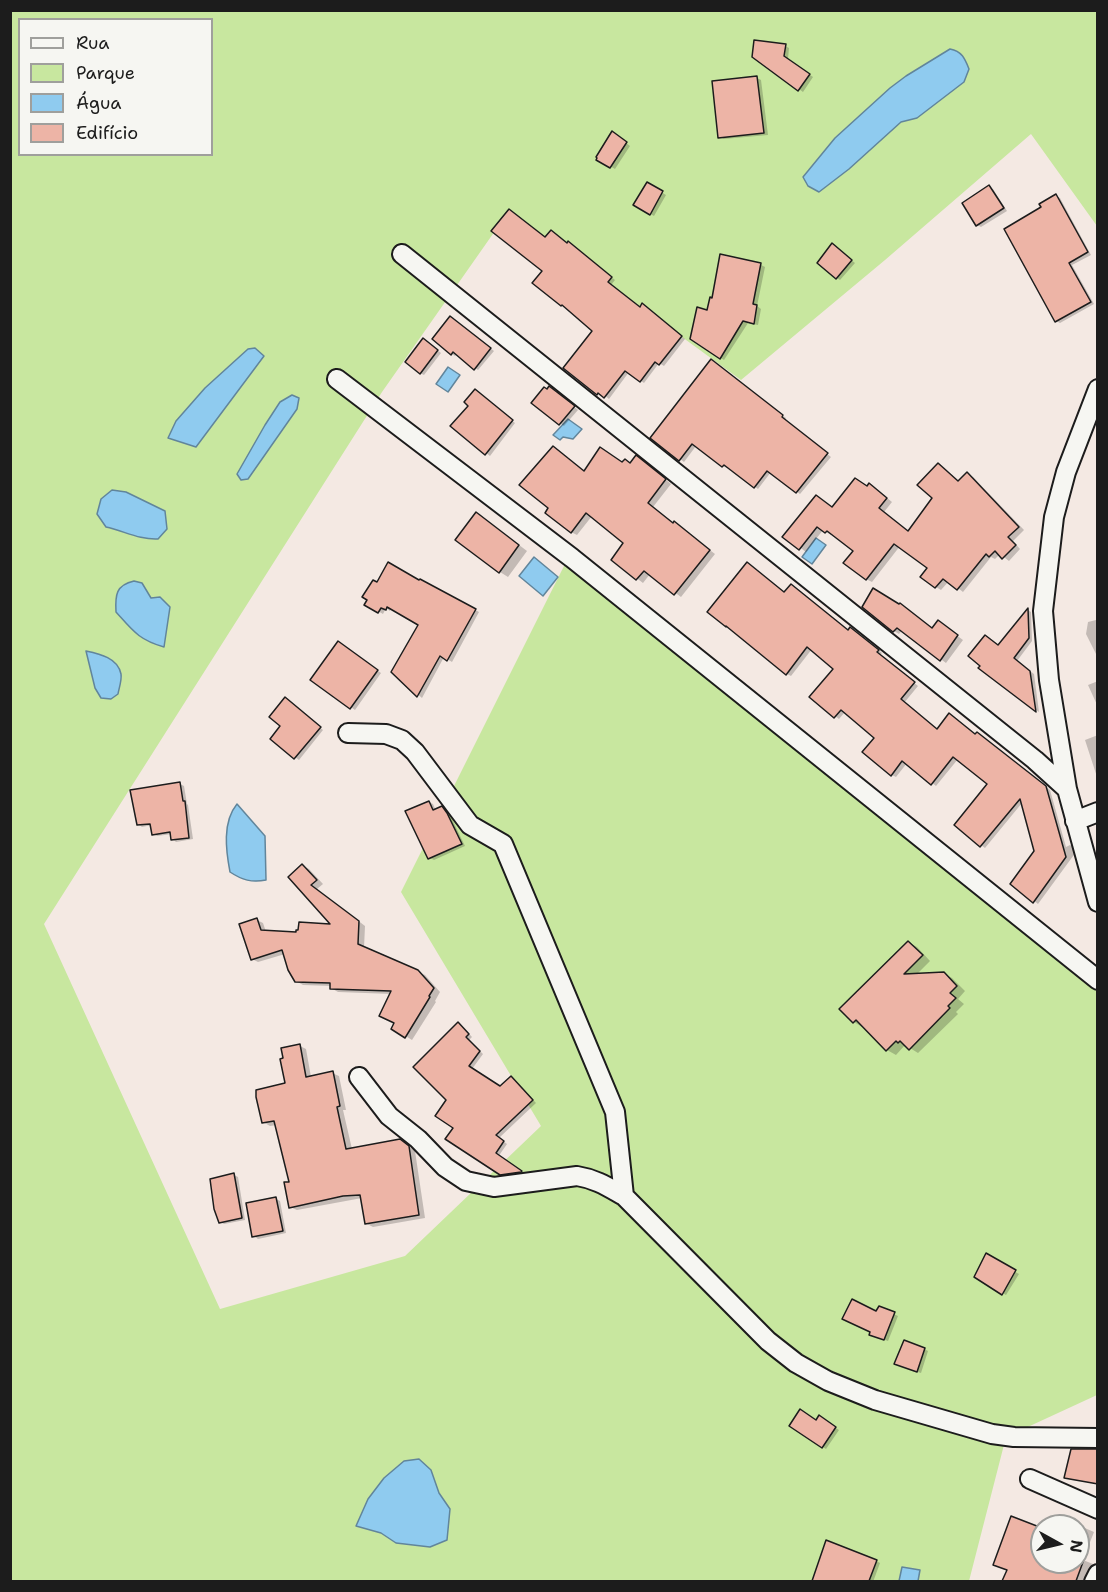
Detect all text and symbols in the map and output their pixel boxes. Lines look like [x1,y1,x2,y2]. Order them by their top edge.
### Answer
legend [18,18,213,156]
text: Rua [76,31,109,55]
text: Parque [76,61,135,85]
text: Água [76,91,121,115]
text: Edifício [76,121,138,145]
north arrow [1030,1514,1090,1574]
text: N [1065,1539,1088,1554]

